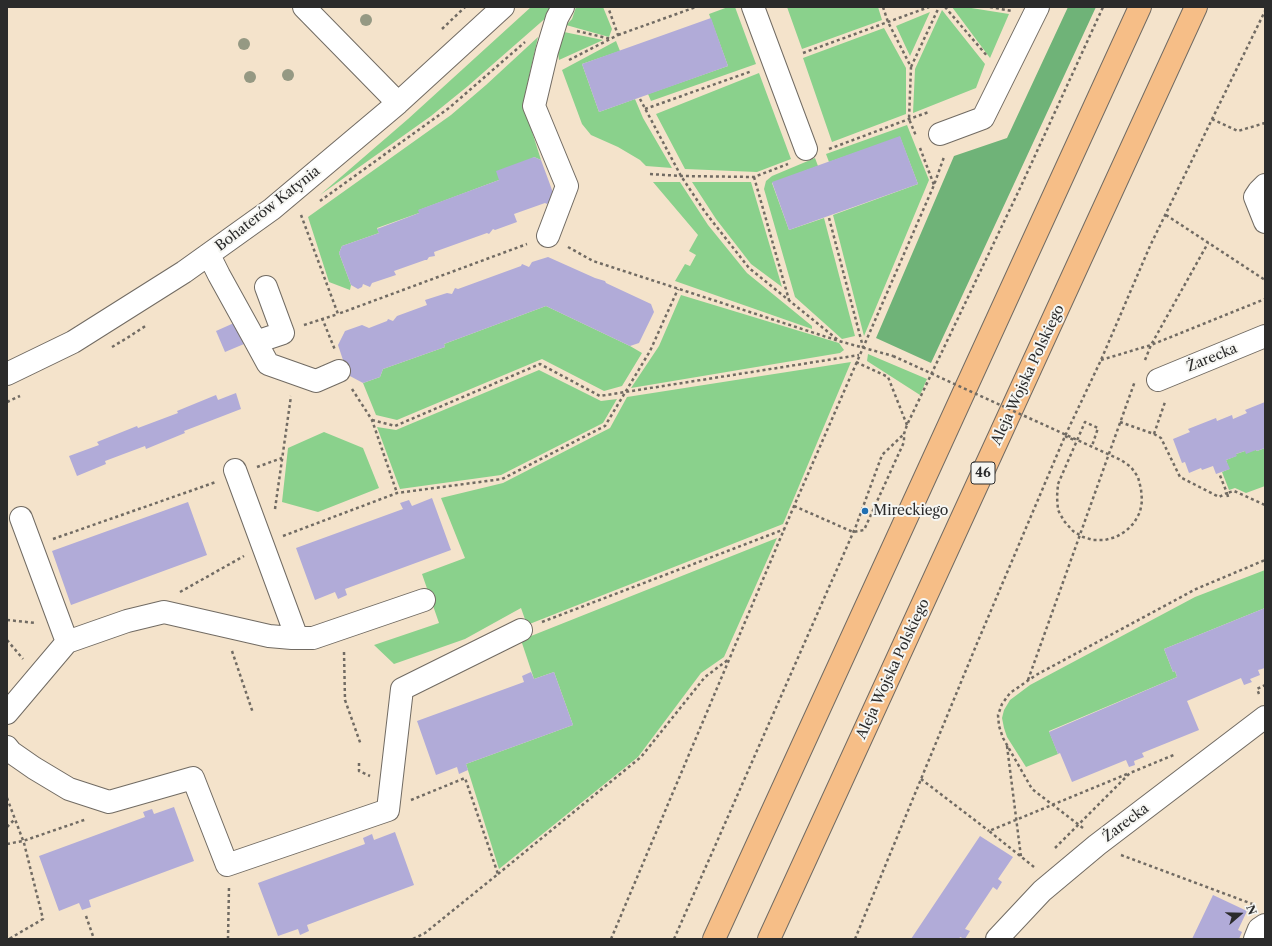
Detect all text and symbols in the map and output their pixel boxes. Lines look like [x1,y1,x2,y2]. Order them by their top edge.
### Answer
street label: Bohaterów Katynia [212,163,324,255]
street label: Aleja Wojska Polskiego [988,302,1068,448]
street label: Żarecka [1184,340,1240,376]
road number: 46 [971,462,995,484]
place label: Mireckiego [873,503,948,519]
marker: Mireckiego [860,506,870,516]
street label: Aleja Wojska Polskiego [853,596,933,742]
street label: Żarecka [1100,800,1152,846]
north arrow [1220,894,1260,934]
text: N [1243,903,1259,917]

